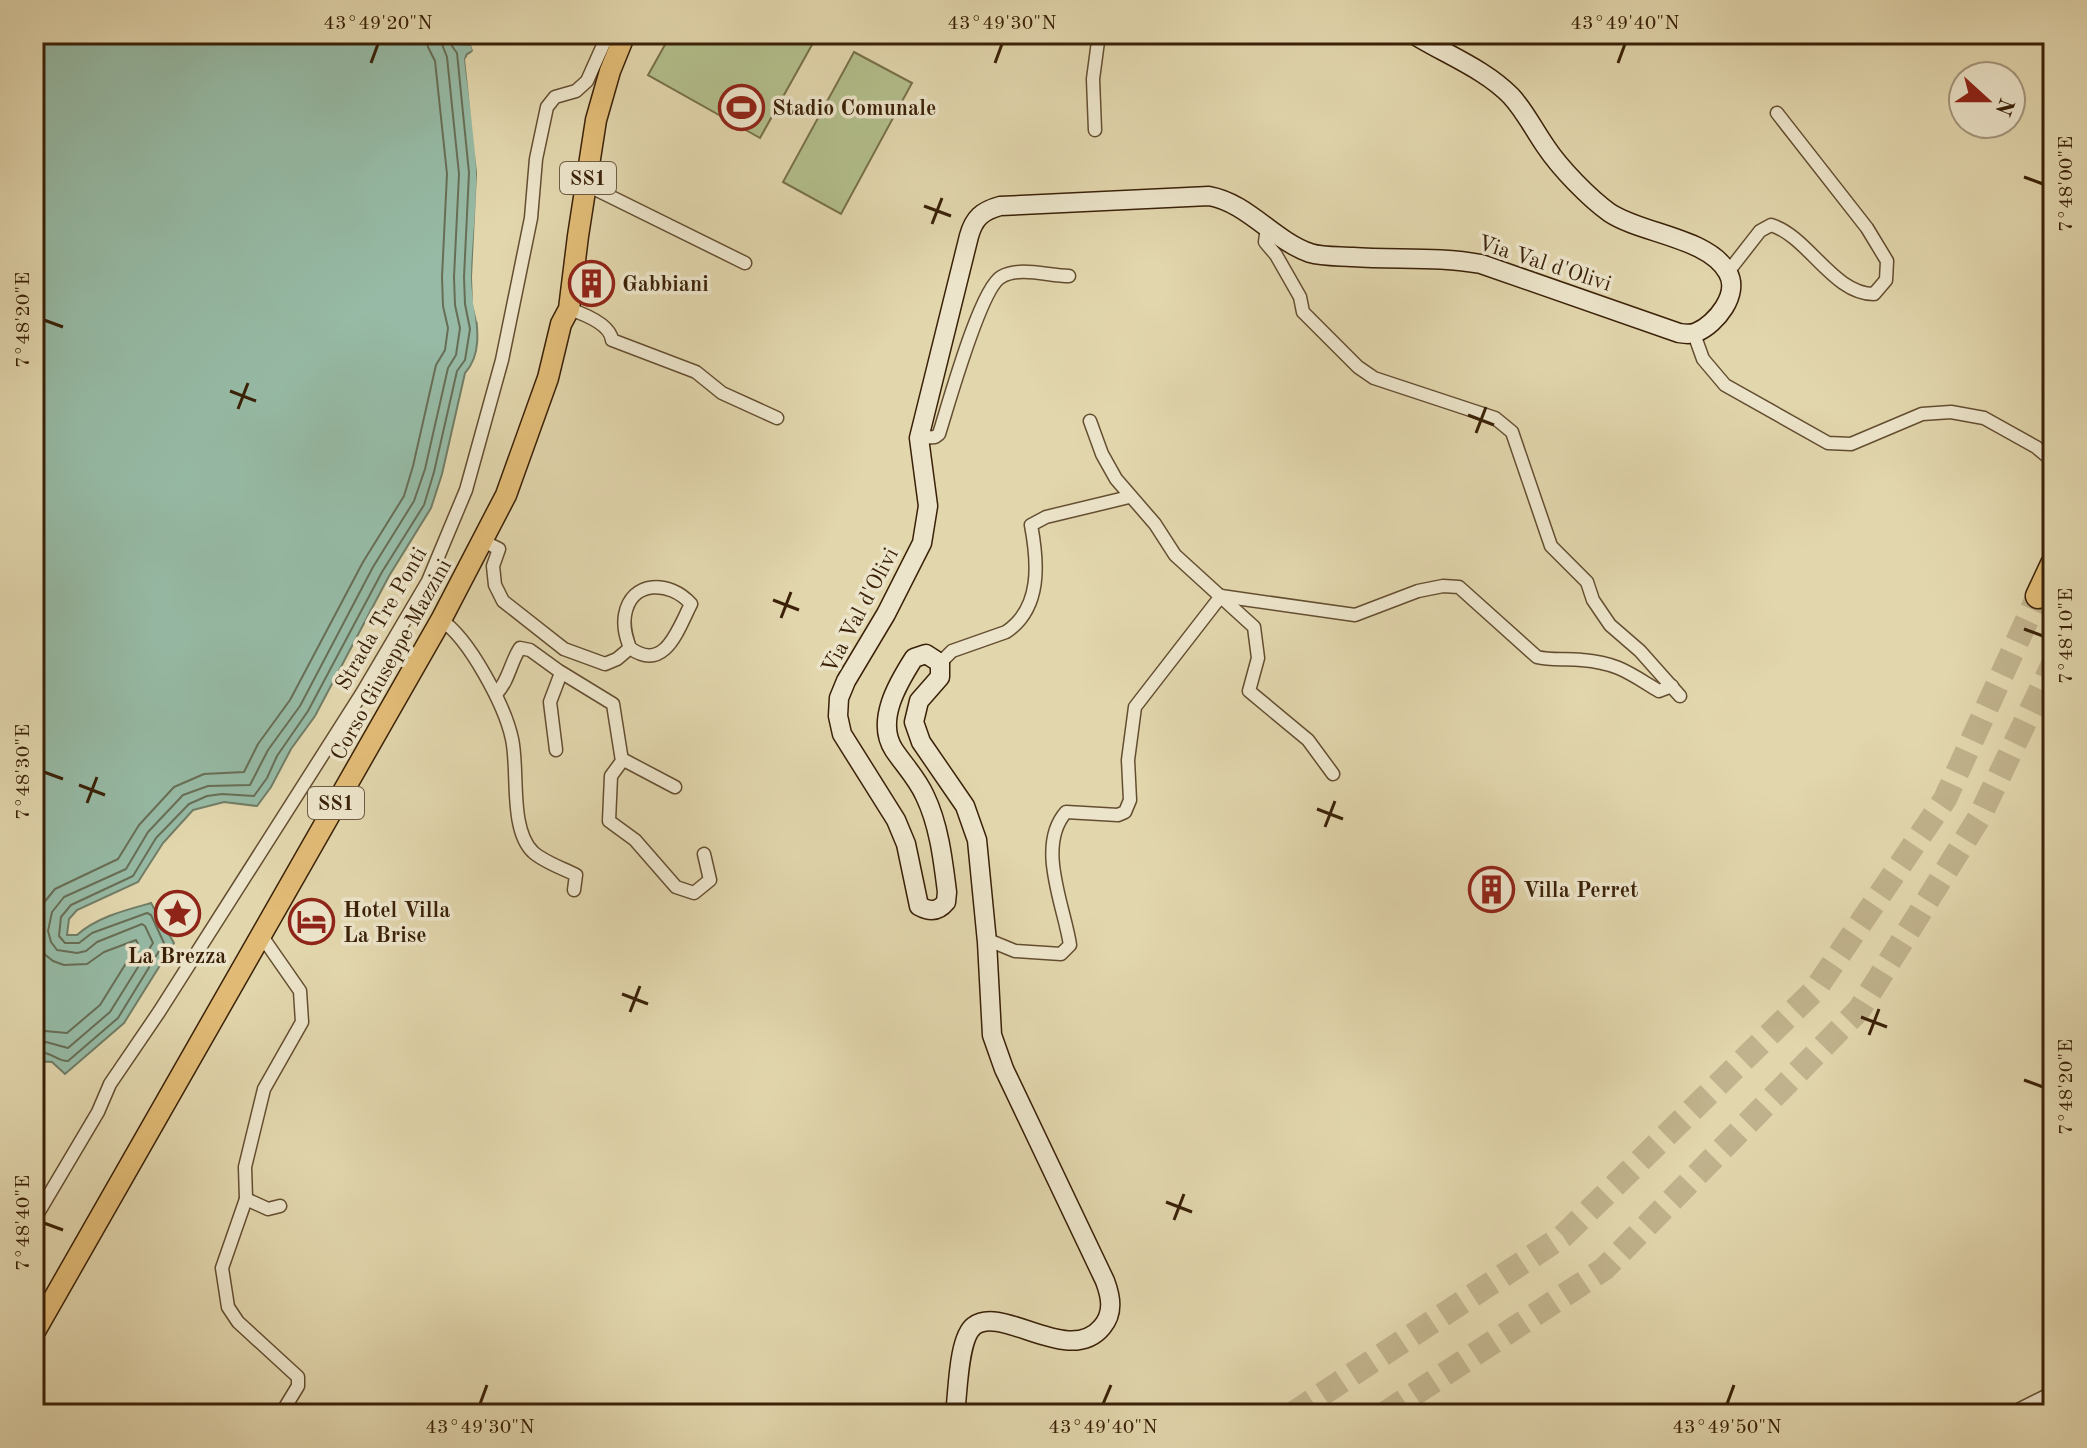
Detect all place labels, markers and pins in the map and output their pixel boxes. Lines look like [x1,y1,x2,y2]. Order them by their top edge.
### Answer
sports icon: Stadio Comunale [717,83,765,131]
place label: Stadio Comunale [772,98,936,120]
building icon: Gabbiani [567,259,615,307]
place label: Gabbiani [622,274,709,296]
building icon: Villa Perret [1468,865,1516,913]
place label: Villa Perret [1523,880,1638,902]
place icon: La Brezza [153,890,201,938]
hotel icon: Hotel Villa La Brise [288,898,336,946]
place label: Hotel Villa La Brise [343,900,450,947]
place label: La Brezza [127,946,227,968]

